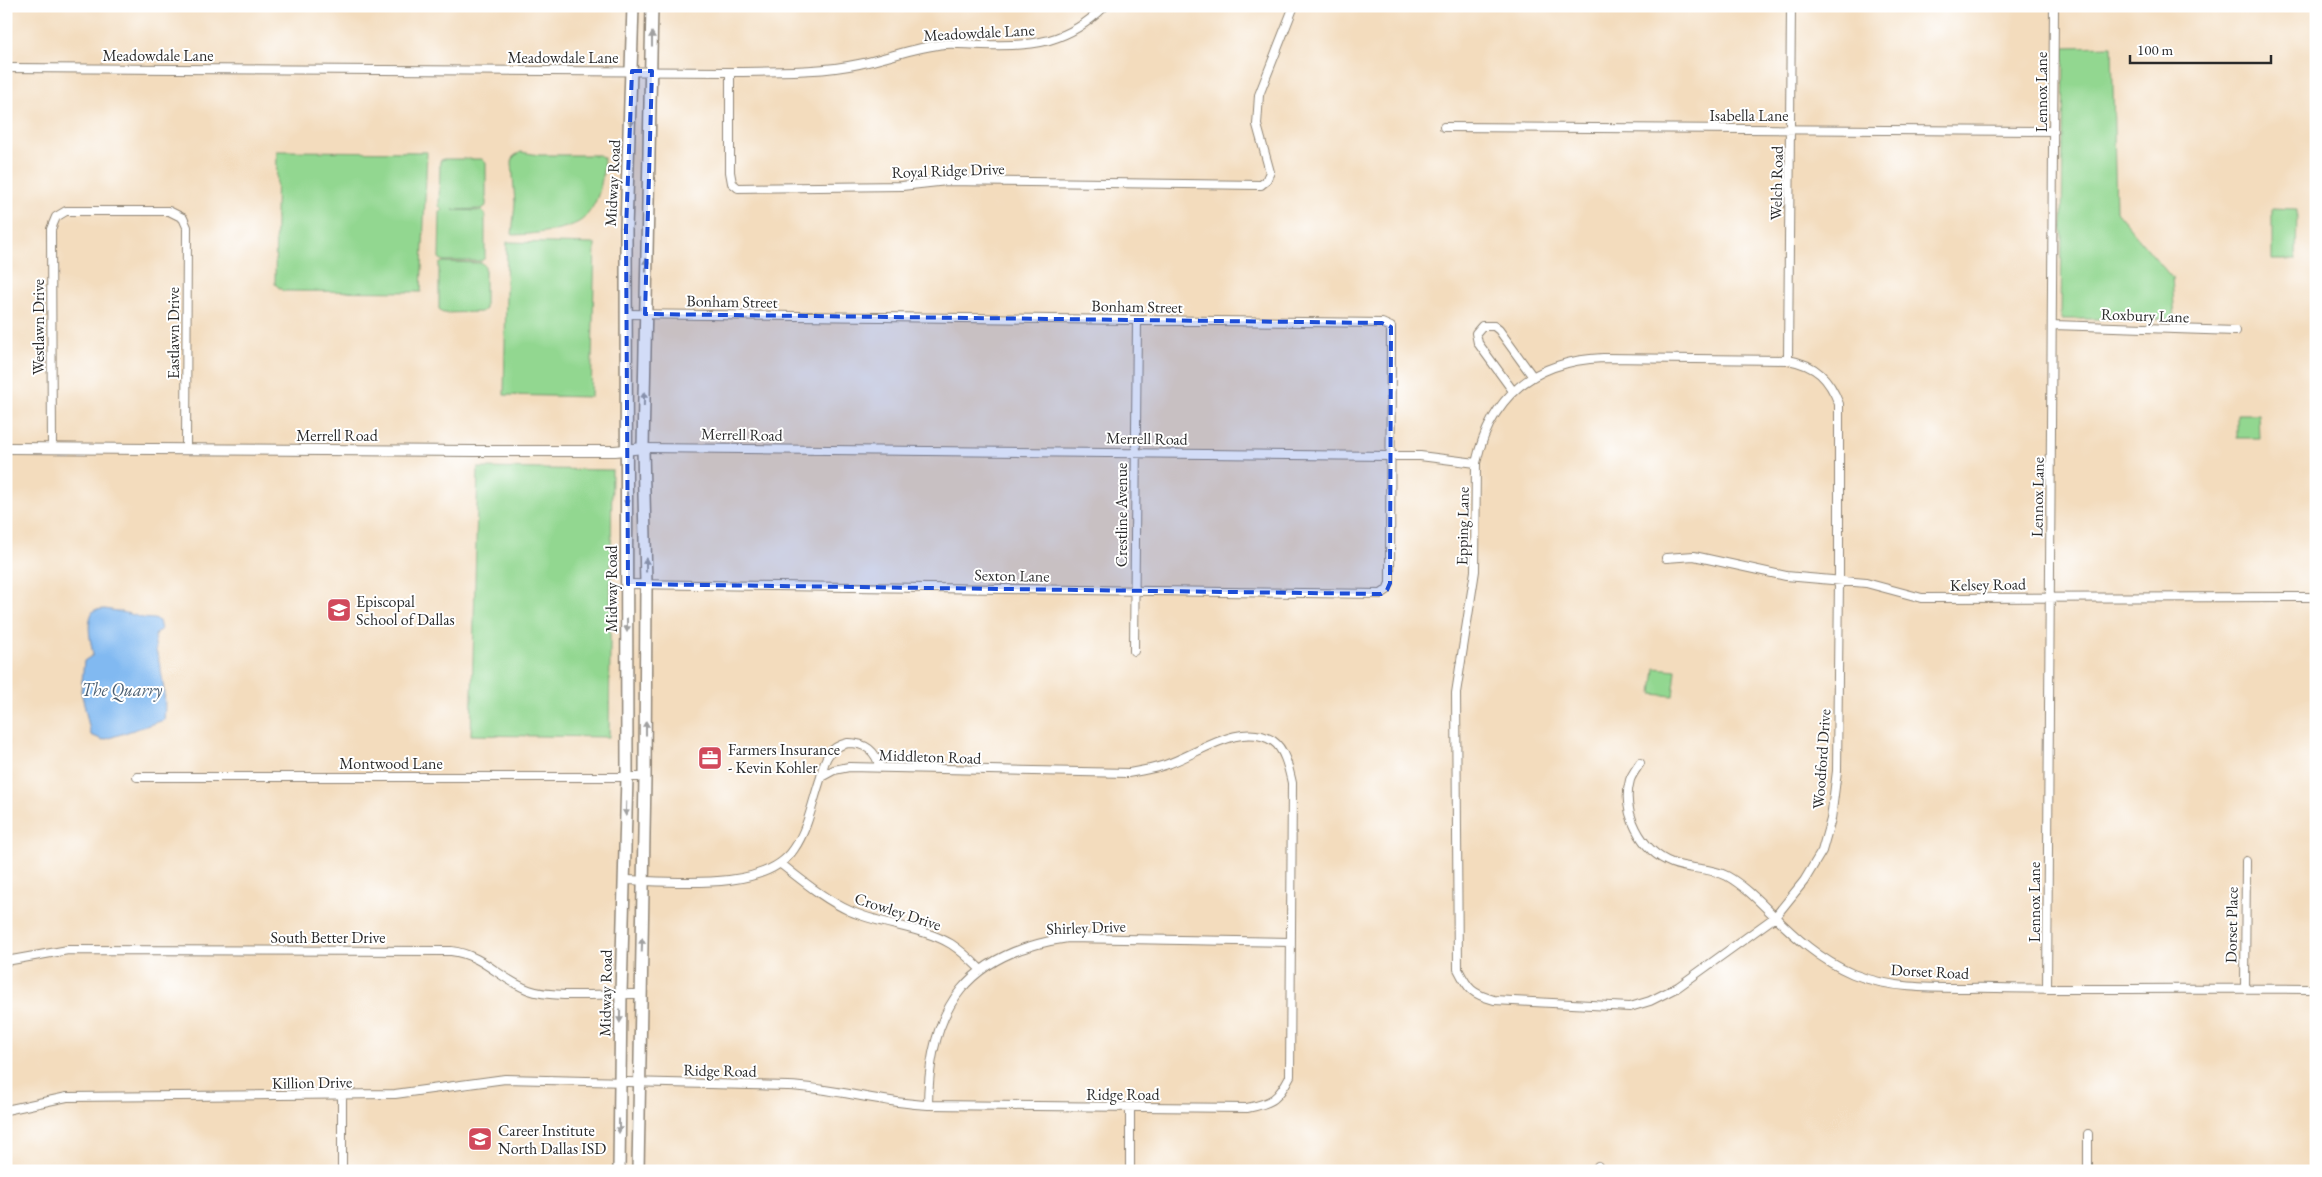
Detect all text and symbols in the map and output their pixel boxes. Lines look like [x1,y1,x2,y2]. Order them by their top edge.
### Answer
street label: Meadowdale Lane [923,19,1035,46]
one-way arrow [648,31,656,47]
scale bar [2130,32,2271,64]
text: 100 m [2137,40,2174,59]
street label: Meadowdale Lane [102,45,214,66]
street label: Meadowdale Lane [507,47,619,68]
street label: Lennox Lane [2031,52,2052,132]
street label: Isabella Lane [1709,105,1789,126]
one-way arrow [627,112,635,128]
street label: Midway Road [600,138,625,227]
street label: Welch Road [1765,145,1788,220]
street label: Royal Ridge Drive [891,158,1005,183]
one-way arrow [642,257,650,273]
street label: Westlawn Drive [28,279,49,375]
street label: Eastlawn Drive [163,287,184,379]
street label: Bonham Street [686,290,778,313]
street label: Bonham Street [1091,295,1183,318]
street label: Roxbury Lane [2100,303,2189,328]
one-way arrow [640,391,648,407]
street label: Merrell Road [701,423,784,446]
street label: Merrell Road [296,425,379,446]
street label: Merrell Road [1106,427,1189,450]
street label: Lennox Lane [2026,457,2049,537]
street label: Crestline Avenue [1111,463,1132,567]
street label: Epping Lane [1451,487,1474,565]
one-way arrow [623,491,631,507]
street label: Midway Road [601,545,622,633]
one-way arrow [642,557,650,573]
street label: Sexton Lane [974,564,1050,587]
street label: Kelsey Road [1950,573,2027,596]
place label: Episcopal School of Dallas [356,591,455,630]
school or university icon: Episcopal School of Dallas [326,597,352,623]
one-way arrow [623,617,631,633]
water label: The Quarry [82,678,163,702]
street label: Woodford Drive [1808,708,1835,810]
one-way arrow [642,720,650,736]
place label: Farmers Insurance - Kevin Kohler [728,739,840,778]
street label: Middleton Road [878,744,983,769]
office icon: Farmers Insurance - Kevin Kohler [697,745,723,771]
street label: Montwood Lane [339,753,443,774]
one-way arrow [622,801,630,817]
street label: Lennox Lane [2024,862,2045,942]
street label: Dorset Place [2220,887,2243,963]
street label: Crowley Drive [852,888,944,935]
street label: Shirley Drive [1046,916,1126,939]
street label: South Better Drive [271,927,385,948]
one-way arrow [638,937,646,953]
street label: Midway Road [594,948,617,1037]
street label: Dorset Road [1890,959,1971,984]
one-way arrow [616,1008,624,1024]
street label: Ridge Road [683,1059,758,1082]
street label: Killion Drive [272,1071,352,1094]
street label: Ridge Road [1086,1084,1161,1105]
one-way arrow [615,1118,623,1134]
place label: Career Institute North Dallas ISD [498,1120,606,1159]
school or university icon: Career Institute North Dallas ISD [467,1126,493,1152]

